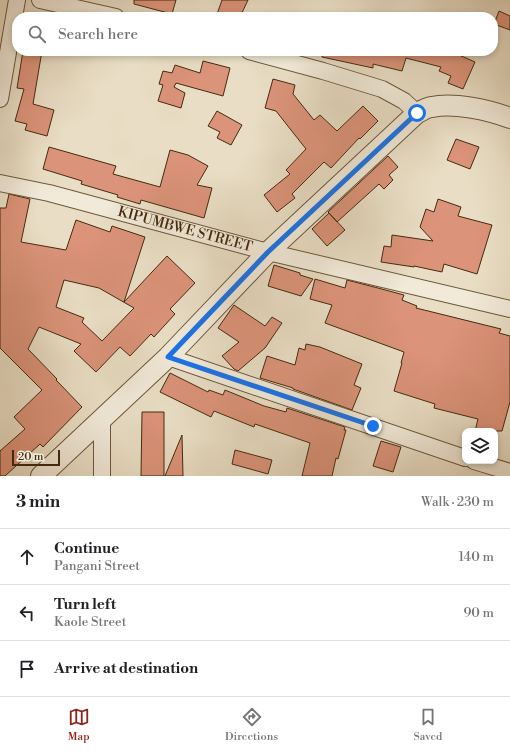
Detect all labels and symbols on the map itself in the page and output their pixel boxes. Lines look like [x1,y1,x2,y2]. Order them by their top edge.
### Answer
route start [408,104,426,122]
street label: KIPUMBWE STREET [116,203,255,256]
route end [364,417,382,435]
scale bar [12,448,60,467]

